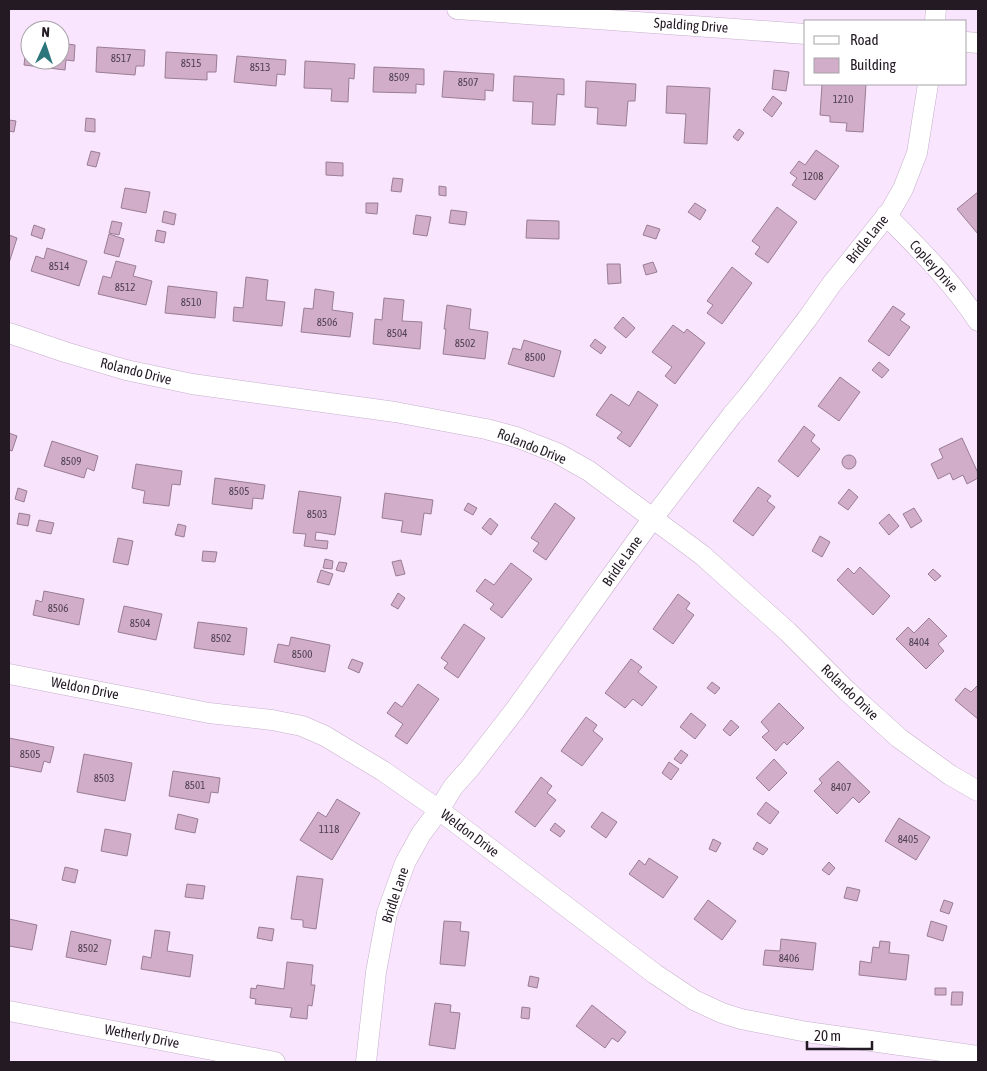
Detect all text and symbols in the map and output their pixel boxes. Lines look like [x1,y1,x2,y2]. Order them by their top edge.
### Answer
street label: Spalding Drive [653,14,729,36]
north arrow [20,20,70,70]
legend [804,20,967,85]
text: N [41,24,50,40]
text: Road [850,31,879,48]
house number: 8517 [111,52,131,64]
text: Building [850,56,896,73]
house number: 8515 [181,57,201,69]
house number: 8513 [250,61,270,73]
house number: 8509 [389,71,409,83]
house number: 8507 [458,76,478,88]
house number: 1210 [833,93,853,105]
house number: 1208 [803,170,823,182]
street label: Bridle Lane [843,212,891,266]
street label: Copley Drive [907,237,961,295]
house number: 8514 [49,260,69,272]
house number: 8512 [115,281,135,293]
house number: 8510 [181,296,201,308]
house number: 8506 [317,316,337,328]
house number: 8504 [387,327,407,339]
house number: 8502 [455,337,475,349]
house number: 8500 [525,351,545,363]
street label: Rolando Drive [99,354,173,388]
street label: Rolando Drive [495,425,569,467]
house number: 8509 [61,455,81,467]
house number: 8505 [229,485,249,497]
house number: 8503 [307,508,327,520]
street label: Bridle Lane [599,533,645,589]
house number: 8506 [48,602,68,614]
house number: 8504 [130,617,150,629]
house number: 8502 [211,632,231,644]
house number: 8404 [909,636,929,648]
house number: 8500 [292,648,312,660]
street label: Rolando Drive [818,661,882,723]
street label: Weldon Drive [50,674,120,702]
house number: 8505 [20,748,40,760]
house number: 8503 [94,772,114,784]
house number: 8501 [185,779,205,791]
house number: 8407 [831,781,851,793]
street label: Weldon Drive [438,806,502,860]
house number: 1118 [319,823,339,835]
house number: 8405 [898,833,918,845]
street label: Bridle Lane [379,865,411,925]
house number: 8502 [78,942,98,954]
house number: 8406 [779,952,799,964]
scale bar [807,1018,872,1050]
street label: Wetherly Drive [103,1021,181,1051]
text: 20 m [814,1027,841,1044]

